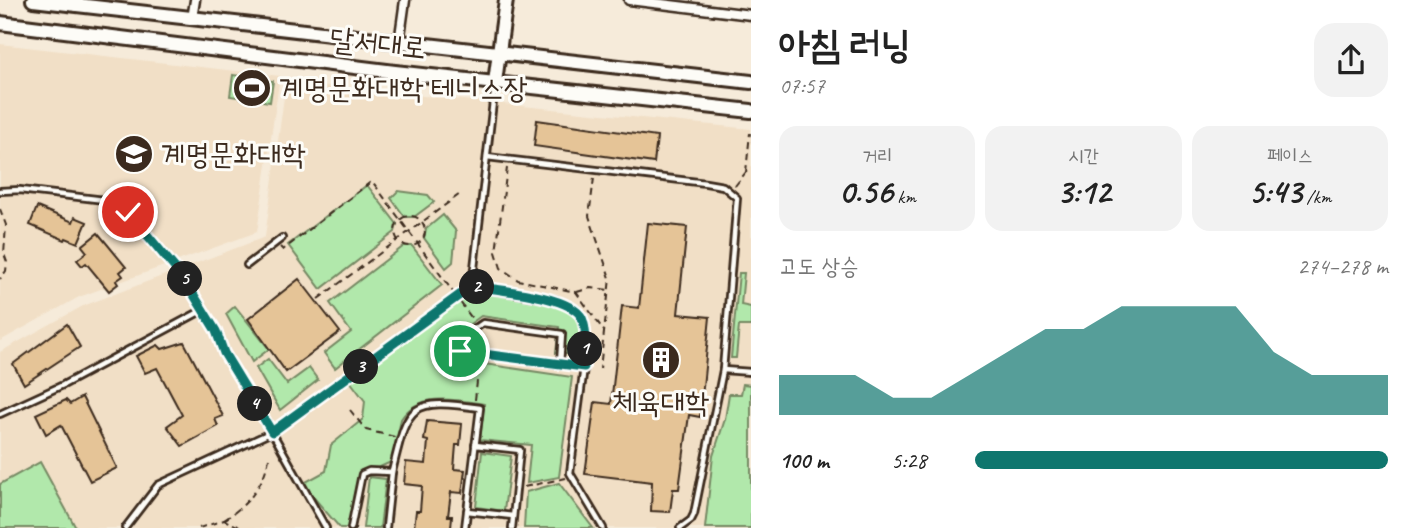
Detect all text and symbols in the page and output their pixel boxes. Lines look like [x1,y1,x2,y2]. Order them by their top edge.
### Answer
street label: 달서대로 [328,19,428,67]
text: 아침 러닝 [779,21,911,68]
button: share [1314,23,1388,97]
sports icon: 계명문화대학 테니스장 [231,67,273,109]
place label: 계명문화대학 테니스장 [279,69,528,107]
text: 07:57 [779,71,825,100]
school or university icon: 계명문화대학 [113,133,155,175]
place label: 계명문화대학 [161,135,306,173]
text: 거리 [862,144,892,168]
text: 시간 [1068,144,1099,168]
text: 페이스 [1267,144,1313,168]
text: 0.56 [838,169,893,214]
text: 3:12 [1056,169,1111,214]
text: 5:43 [1248,169,1302,214]
pin [98,182,158,242]
text: km [893,185,916,209]
text: /km [1302,185,1331,209]
icon: check [109,193,147,231]
text: 고도 상승 [779,252,859,281]
text: 274–278 m [1297,252,1388,281]
pin: 5 [168,262,202,296]
text: 5 [180,266,189,290]
pin: 2 [460,270,494,304]
text: 2 [472,274,481,298]
pin [430,321,490,381]
icon: arrive [441,332,479,370]
pin: 1 [568,332,602,366]
text: 1 [580,336,589,360]
building icon: 체육대학 [640,339,682,381]
pin: 3 [344,350,378,384]
text: 3 [356,354,365,378]
place label: 체육대학 [613,383,709,421]
pin: 4 [238,386,272,422]
text: 4 [250,391,259,415]
text: 100 m [779,446,829,475]
text: 5:28 [891,446,927,475]

